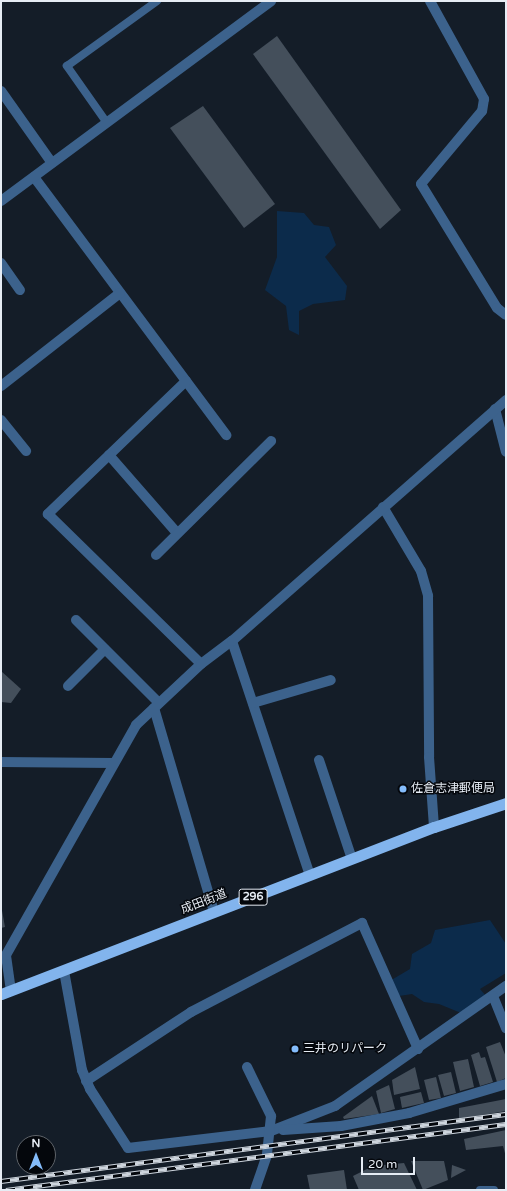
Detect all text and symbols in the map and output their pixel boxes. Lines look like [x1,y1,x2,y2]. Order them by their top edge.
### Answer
place label: 佐倉志津郵便局 [411,782,495,796]
marker: 佐倉志津郵便局 [398,784,408,794]
street label: 成田街道 [179,887,229,917]
road number: 296 [238,888,268,906]
place label: 三井のリパーク [303,1042,387,1056]
marker: 三井のリパーク [290,1044,300,1054]
north arrow [16,1135,56,1175]
text: N [32,1137,40,1150]
scale bar [363,1149,417,1175]
text: 20 m [368,1157,397,1171]

